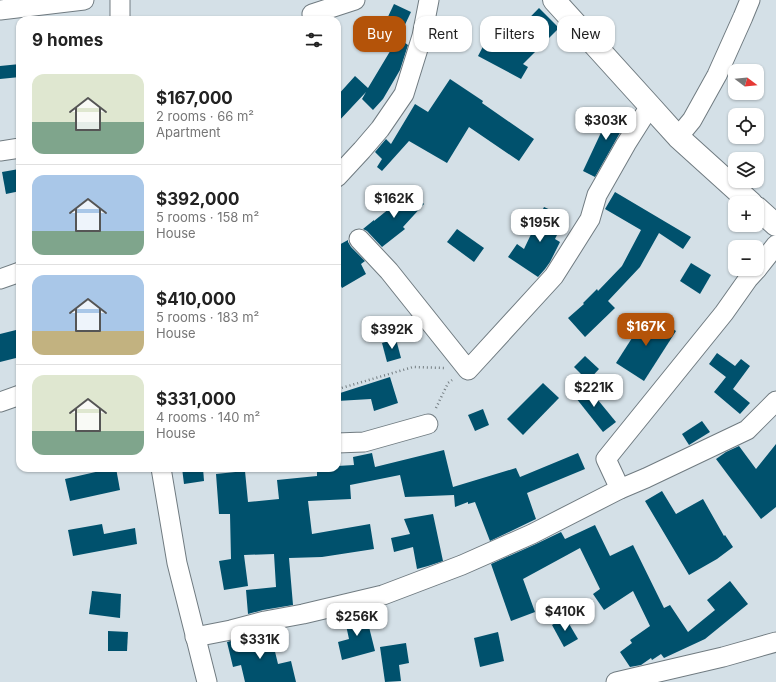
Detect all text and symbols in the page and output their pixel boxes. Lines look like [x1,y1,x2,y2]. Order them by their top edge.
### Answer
chip: Buy [353,16,406,52]
chip: Rent [414,16,472,52]
chip: Filters [480,16,549,52]
chip: New [557,16,615,52]
icon: filters [303,29,325,51]
text: 9 homes [32,30,103,50]
north arrow [728,64,764,100]
map controls [728,64,764,276]
text: $167,000 [156,88,233,108]
icon: home [64,90,112,138]
pin: $303K [578,107,634,141]
text: 2 rooms · 66 m² [156,108,254,124]
button: locate [728,108,764,144]
text: $303K [584,112,628,128]
text: Apartment [156,124,221,140]
button: layers [728,152,764,188]
pin: $162K [366,185,422,219]
text: $392,000 [156,189,239,209]
text: $162K [374,190,414,206]
icon: home [64,191,112,239]
button: + [728,196,764,232]
text: 5 rooms · 158 m² [156,209,259,225]
pin: $195K [512,209,568,243]
text: $195K [520,214,560,230]
text: House [156,225,196,241]
button: − [728,240,764,276]
text: $410,000 [156,289,236,309]
icon: home [64,291,112,339]
text: 5 rooms · 183 m² [156,309,259,325]
pin: $167K [618,313,674,347]
pin: $392K [364,316,420,350]
text: $167K [626,318,666,334]
text: $392K [371,321,413,337]
text: House [156,325,196,341]
pin: $221K [566,374,622,408]
text: $221K [574,379,614,395]
text: $331,000 [156,389,236,409]
icon: home [64,391,112,439]
text: 4 rooms · 140 m² [156,409,260,425]
text: House [156,425,196,441]
pin: $410K [537,598,593,632]
pin: $256K [329,603,385,637]
text: $410K [545,603,585,619]
text: $256K [336,608,378,624]
pin: $331K [232,626,288,660]
text: $331K [240,631,280,647]

